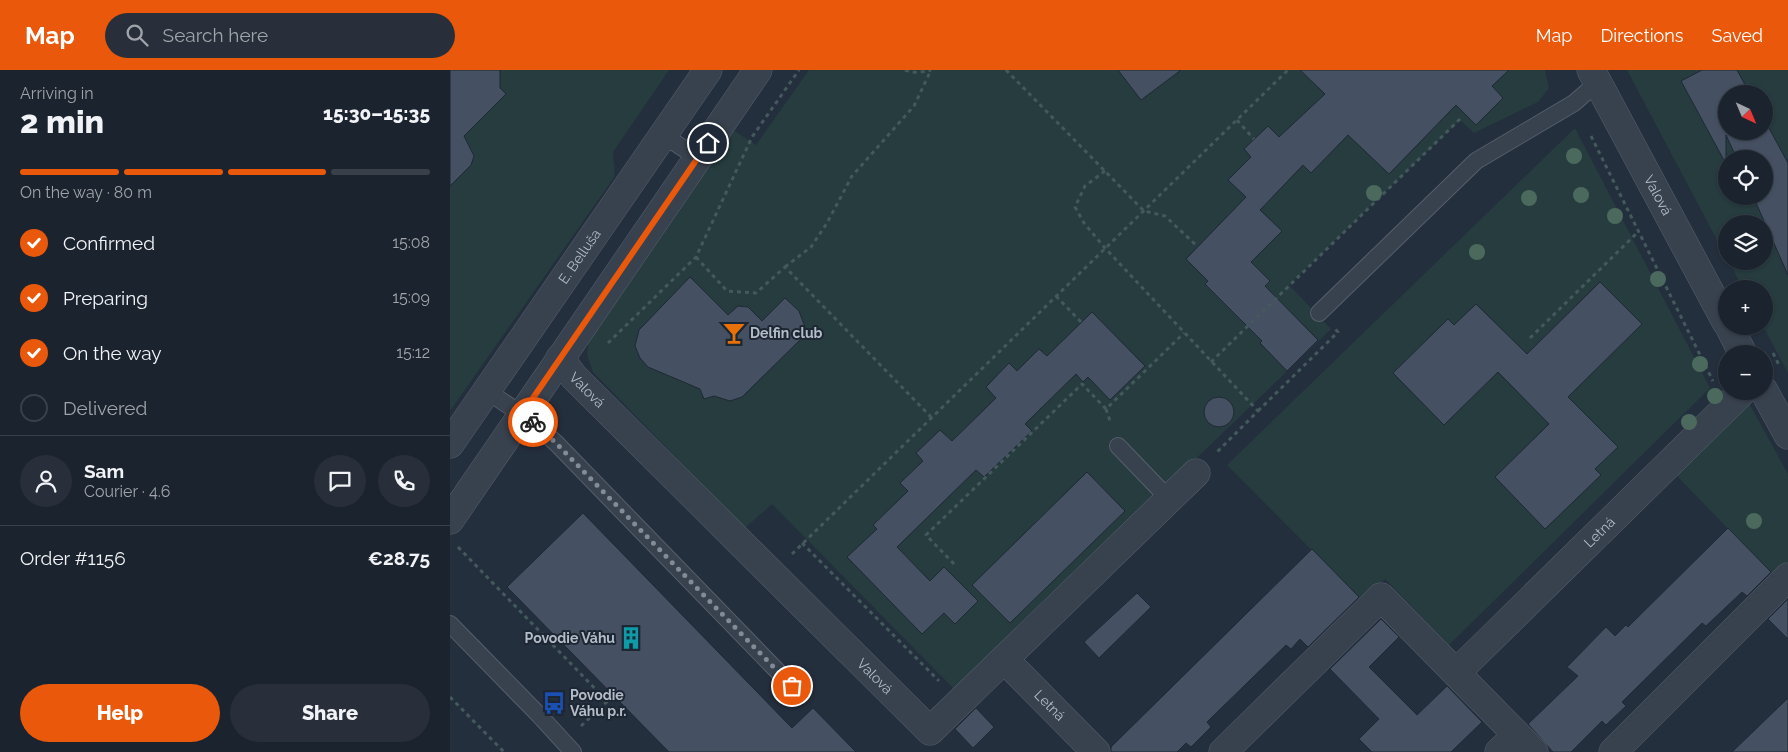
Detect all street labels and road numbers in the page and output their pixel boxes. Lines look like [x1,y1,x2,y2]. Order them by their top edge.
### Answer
street label: Valová [1641,172,1675,218]
street label: E. Belluša [555,226,604,287]
street label: Valová [566,369,608,411]
street label: Letná [1581,514,1618,551]
street label: Valová [854,655,896,697]
street label: Letná [1031,687,1068,724]

